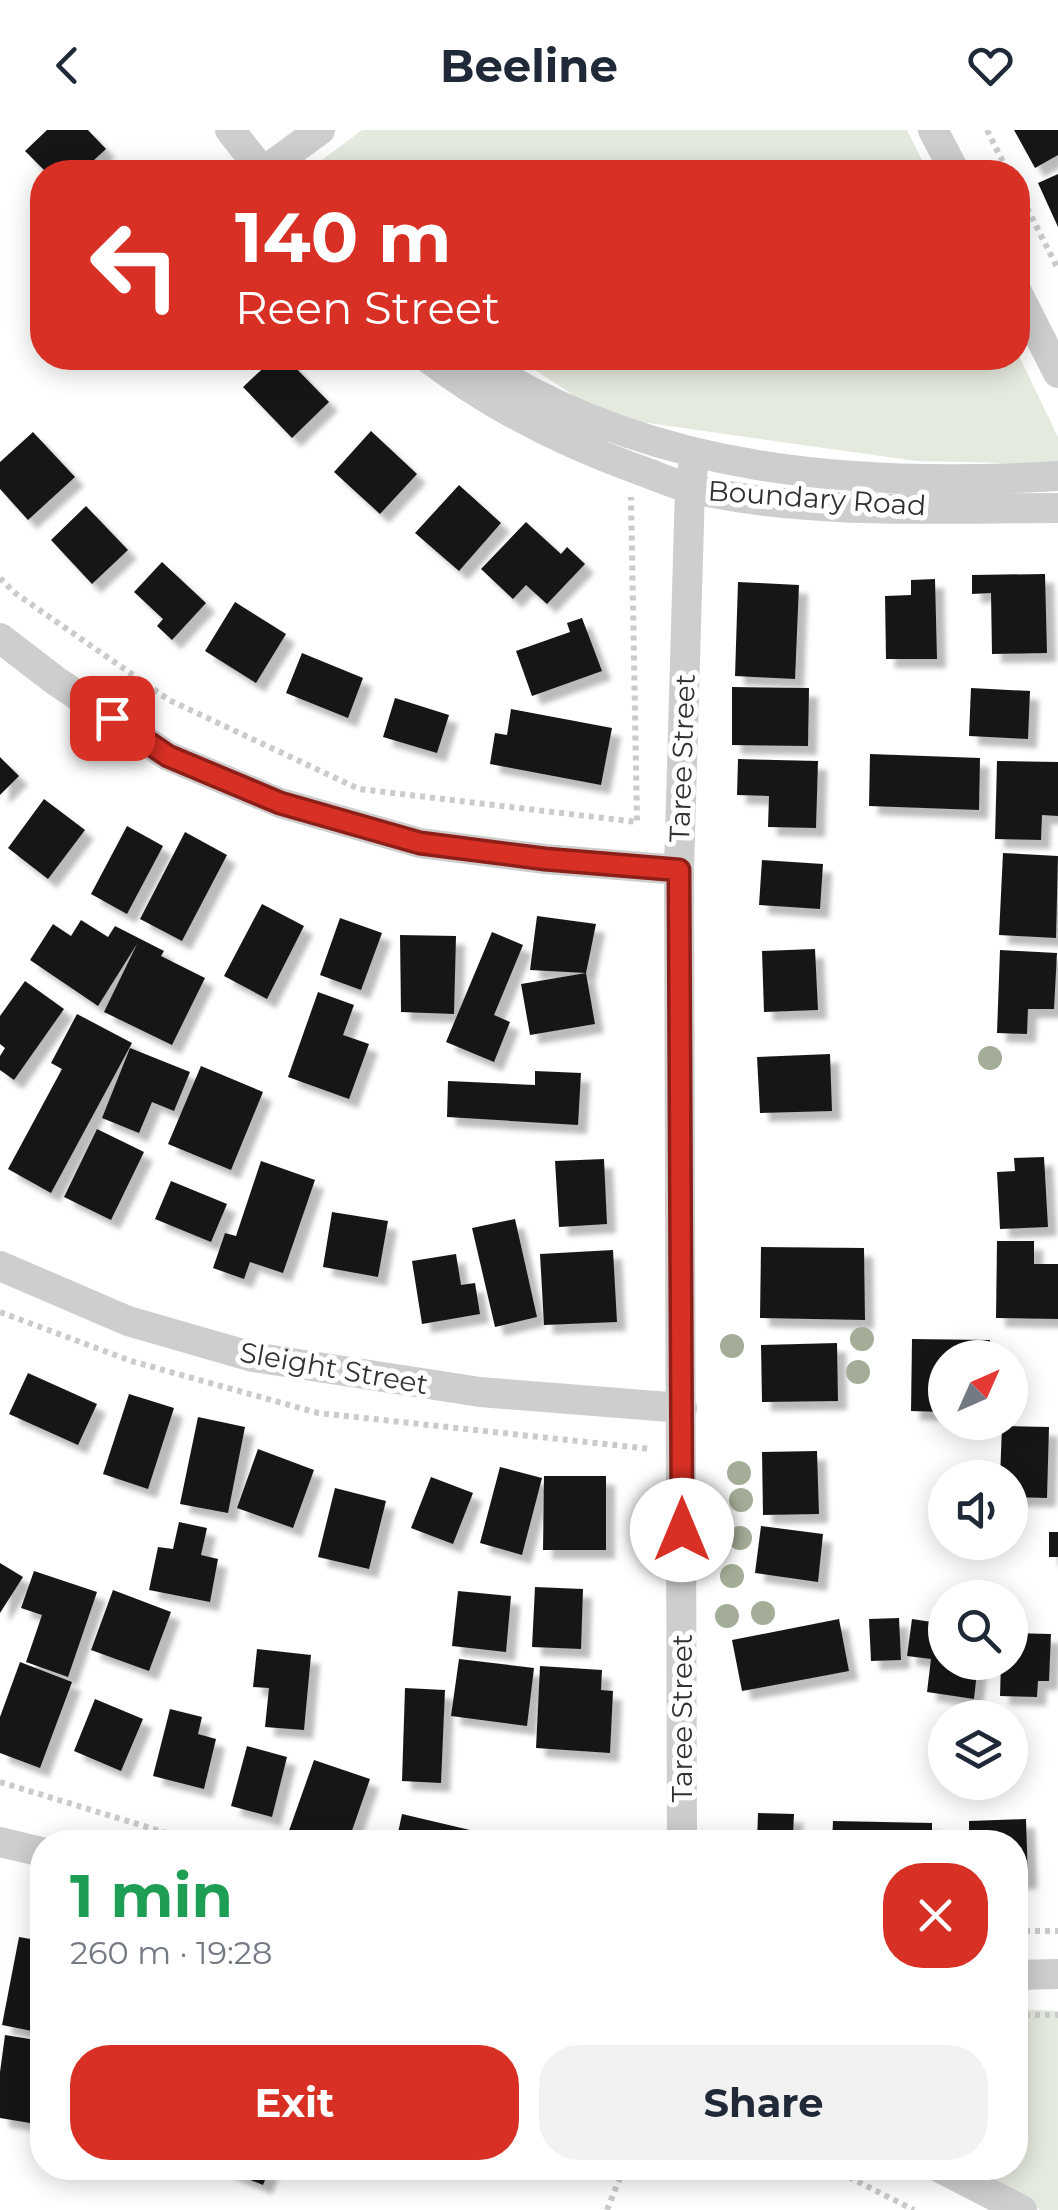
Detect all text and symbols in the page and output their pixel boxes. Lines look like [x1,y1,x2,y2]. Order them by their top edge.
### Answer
icon: back [40,38,95,93]
text: Beeline [440,38,618,93]
icon: heart [963,38,1018,93]
text: 140 m [235,194,451,280]
icon: left [70,200,200,330]
text: Reen Street [235,280,500,335]
street label: Boundary Road [707,473,927,523]
street label: Taree Street [662,673,702,843]
pin [70,676,155,761]
icon: arrive [85,691,140,746]
street label: Sleight Street [237,1335,431,1401]
north arrow [928,1340,1028,1440]
map controls [928,1340,1028,1800]
button: sound [928,1460,1028,1560]
position arrow [630,1478,734,1582]
button: search [928,1580,1028,1680]
street label: Taree Street [665,1634,699,1802]
button: layers [928,1700,1028,1800]
text: 1 min [70,1859,233,1932]
button: close [883,1863,988,1968]
text: 260 m · 19:28 [70,1933,272,1972]
button: Exit [70,2045,519,2160]
button: Share [539,2045,988,2160]

